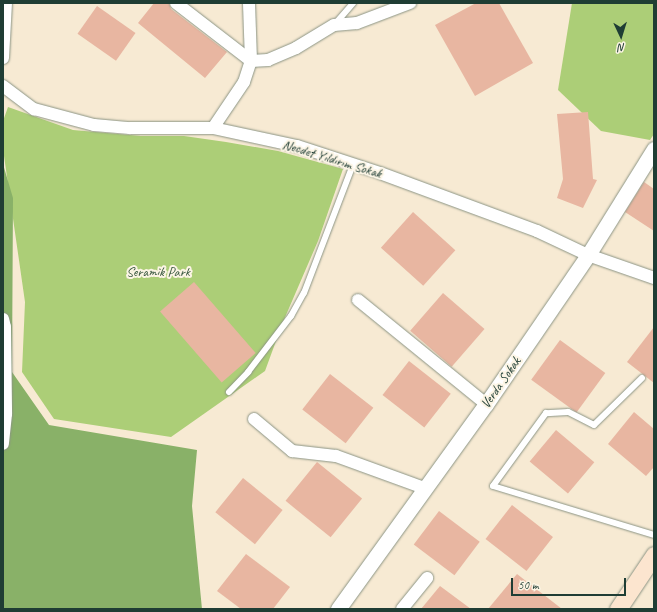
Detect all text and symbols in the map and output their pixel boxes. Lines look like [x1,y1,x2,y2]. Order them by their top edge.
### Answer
north arrow [601,16,641,56]
text: N [618,41,626,55]
street label: Necdet Yıldırım Sokak [280,136,384,182]
park label: Seramik Park [126,264,190,280]
street label: Verda Sokak [477,354,525,412]
scale bar [513,570,628,596]
text: 50 m [518,577,538,593]

